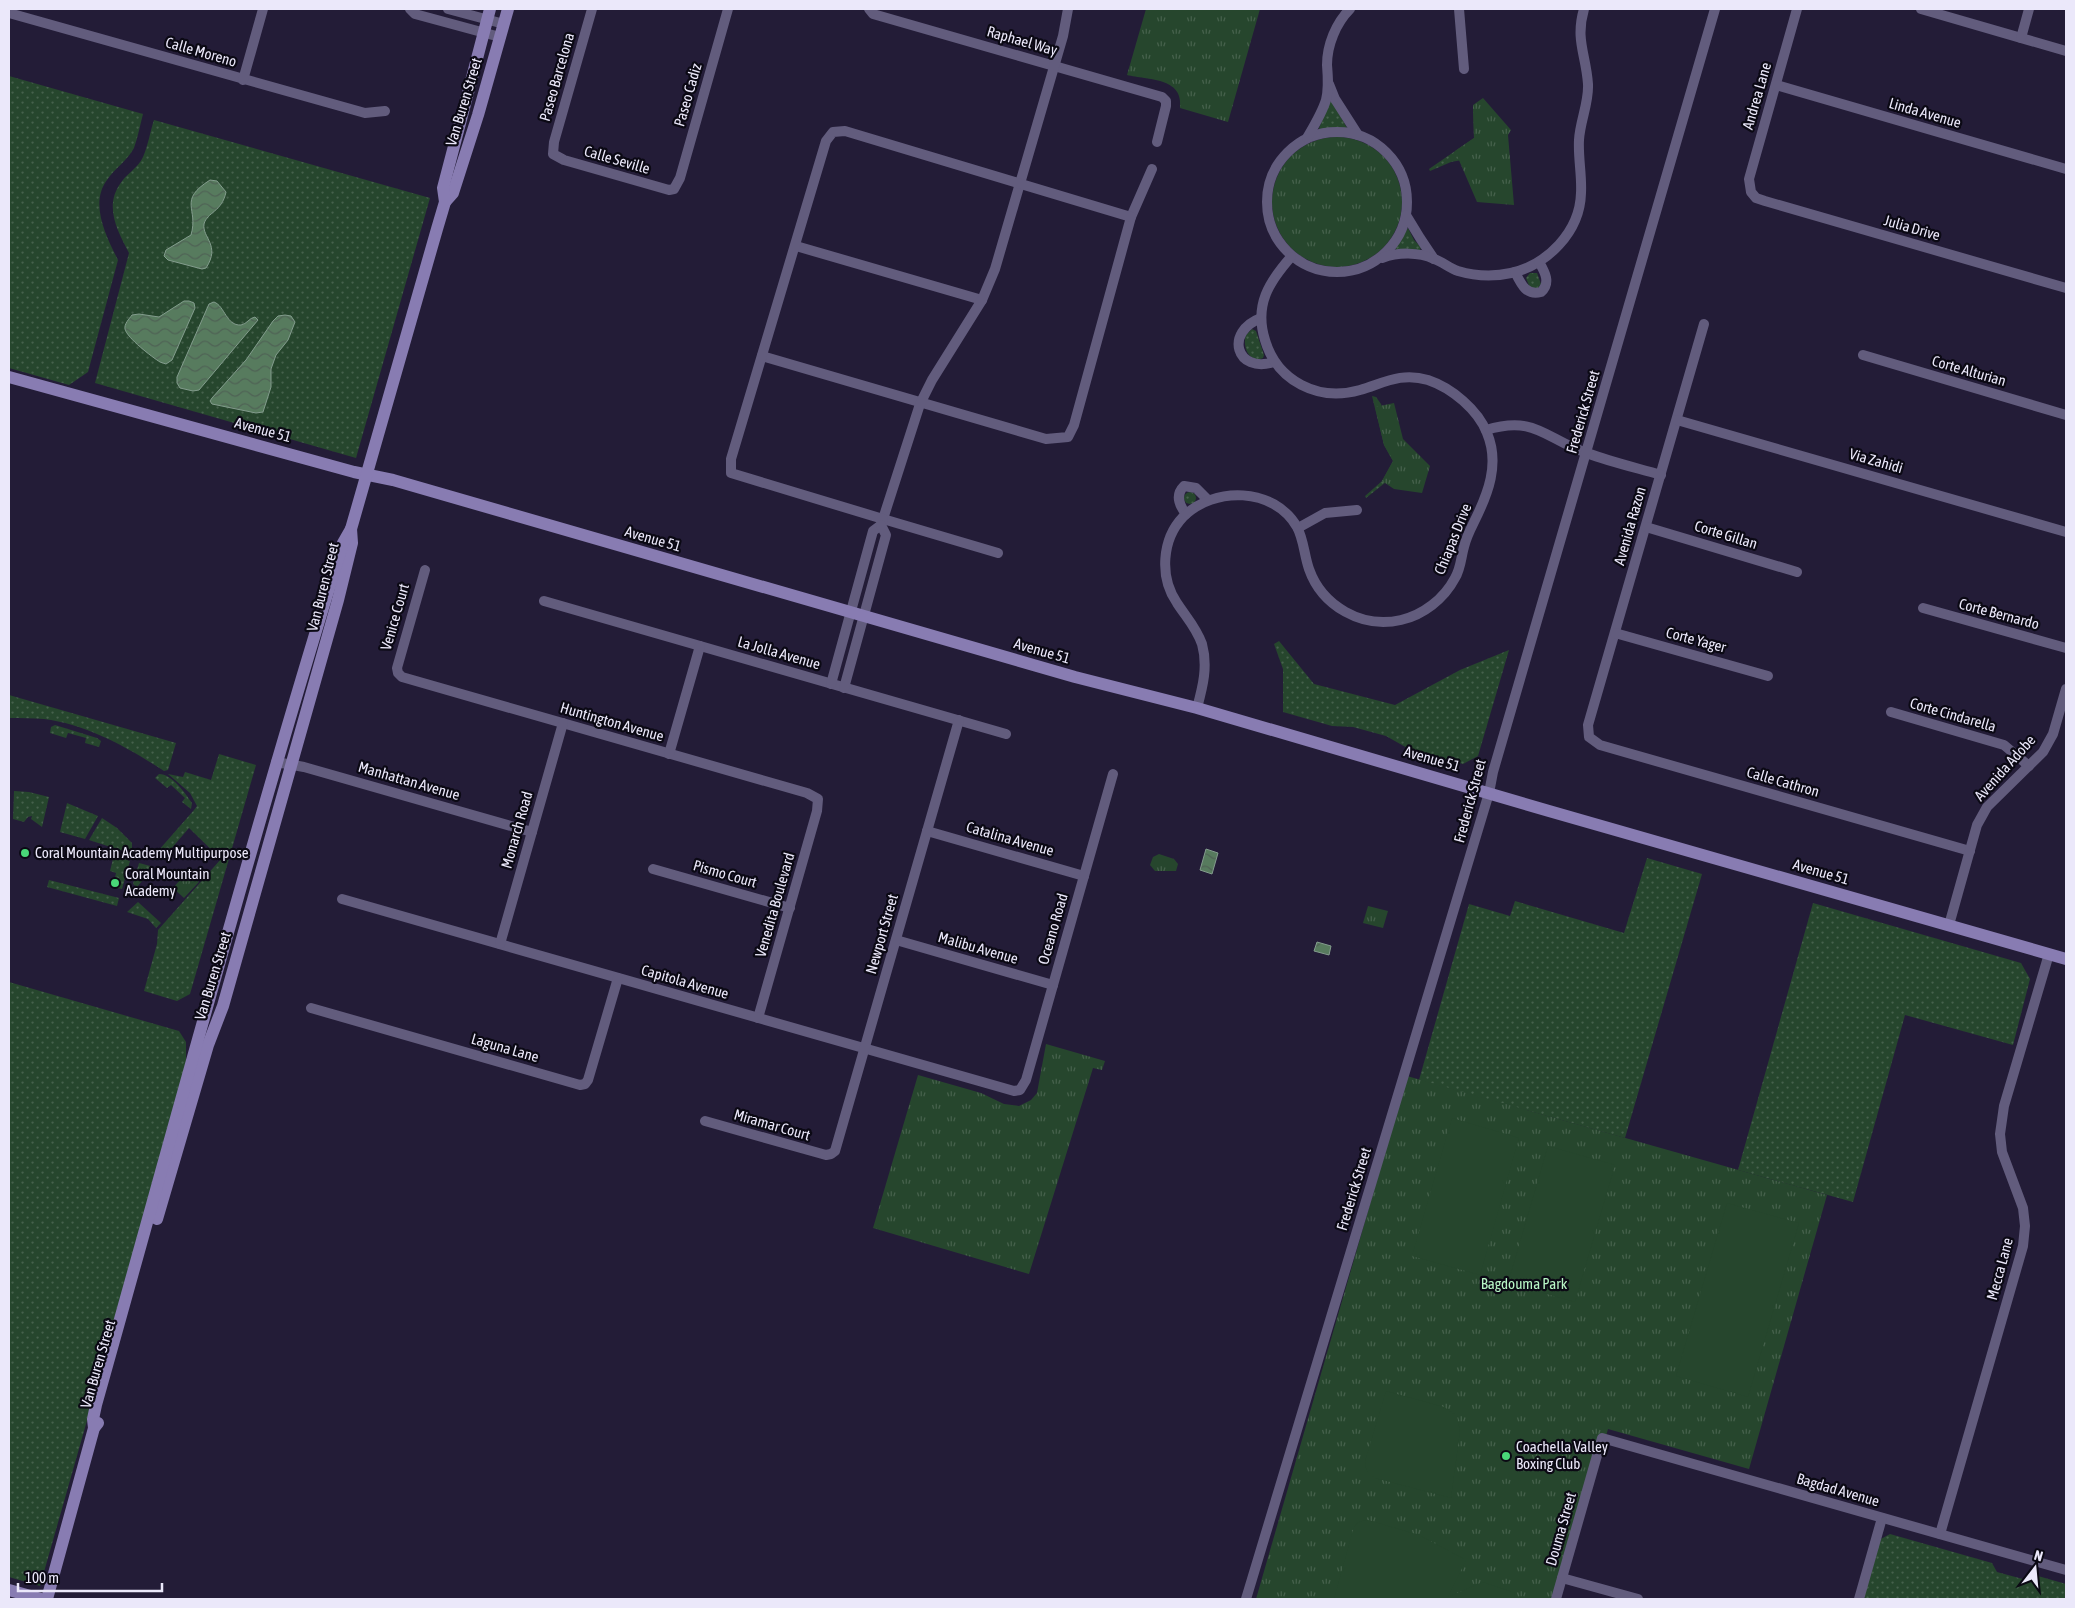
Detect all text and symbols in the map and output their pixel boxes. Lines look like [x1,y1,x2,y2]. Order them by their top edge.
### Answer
street label: Raphael Way [985,22,1059,59]
street label: Paseo Barcelona [536,31,577,123]
street label: Calle Moreno [164,33,239,70]
street label: Van Buren Street [442,56,485,148]
street label: Andrea Lane [1739,60,1774,131]
street label: Paseo Cadiz [670,61,705,128]
street label: Linda Avenue [1887,94,1963,131]
street label: Calle Seville [582,142,652,177]
street label: Julia Drive [1882,211,1942,244]
street label: Corte Alturian [1930,352,2008,389]
street label: Frederick Street [1563,368,1603,455]
street label: Avenue 51 [233,414,293,445]
street label: Via Zahidi [1847,445,1905,476]
street label: Avenida Razon [1610,485,1649,567]
street label: Chiapas Drive [1431,501,1475,577]
street label: Corte Gillan [1693,517,1760,552]
street label: Avenue 51 [623,522,683,555]
street label: Van Buren Street [303,541,342,633]
street label: Venice Court [377,582,412,652]
street label: Corte Bernardo [1957,595,2041,632]
street label: Corte Yager [1664,623,1728,656]
street label: La Jolla Avenue [736,633,823,672]
street label: Avenue 51 [1012,634,1072,667]
street label: Corte Cindarella [1908,694,1998,735]
street label: Huntington Avenue [558,699,666,744]
street label: Avenida Adobe [1971,731,2039,804]
street label: Avenue 51 [1402,742,1462,775]
street label: Frederick Street [1450,757,1489,845]
street label: Manhattan Avenue [356,758,462,803]
street label: Calle Cathron [1745,763,1821,800]
street label: Monarch Road [497,789,536,870]
street label: Catalina Avenue [964,818,1056,859]
place label: Coral Mountain Academy Multipurpose [35,844,249,861]
marker: Coral Mountain Academy Multipurpose [19,847,31,859]
street label: Venedita Boulevard [751,851,798,959]
street label: Avenue 51 [1791,855,1851,888]
street label: Pismo Court [691,856,759,891]
place label: Coral Mountain Academy [125,865,210,899]
marker: Coral Mountain Academy [109,877,121,889]
street label: Oceano Road [1034,891,1071,966]
street label: Newport Street [862,892,901,976]
street label: Malibu Avenue [936,928,1020,967]
street label: Van Buren Street [191,930,234,1022]
street label: Capitola Avenue [640,961,731,1002]
street label: Laguna Lane [469,1030,541,1065]
street label: Miramar Court [732,1106,812,1144]
street label: Frederick Street [1333,1145,1374,1232]
street label: Mecca Lane [1983,1236,2016,1302]
park label: Bagdouma Park [1481,1275,1568,1292]
street label: Van Buren Street [77,1318,118,1410]
place label: Coachella Valley Boxing Club [1516,1438,1608,1472]
marker: Coachella Valley Boxing Club [1500,1450,1512,1462]
street label: Bagdad Avenue [1795,1470,1882,1509]
street label: Douma Street [1542,1490,1579,1567]
north arrow [2010,1543,2060,1593]
text: N [2032,1547,2045,1564]
scale bar [18,1560,161,1592]
text: 100 m [25,1569,59,1586]

